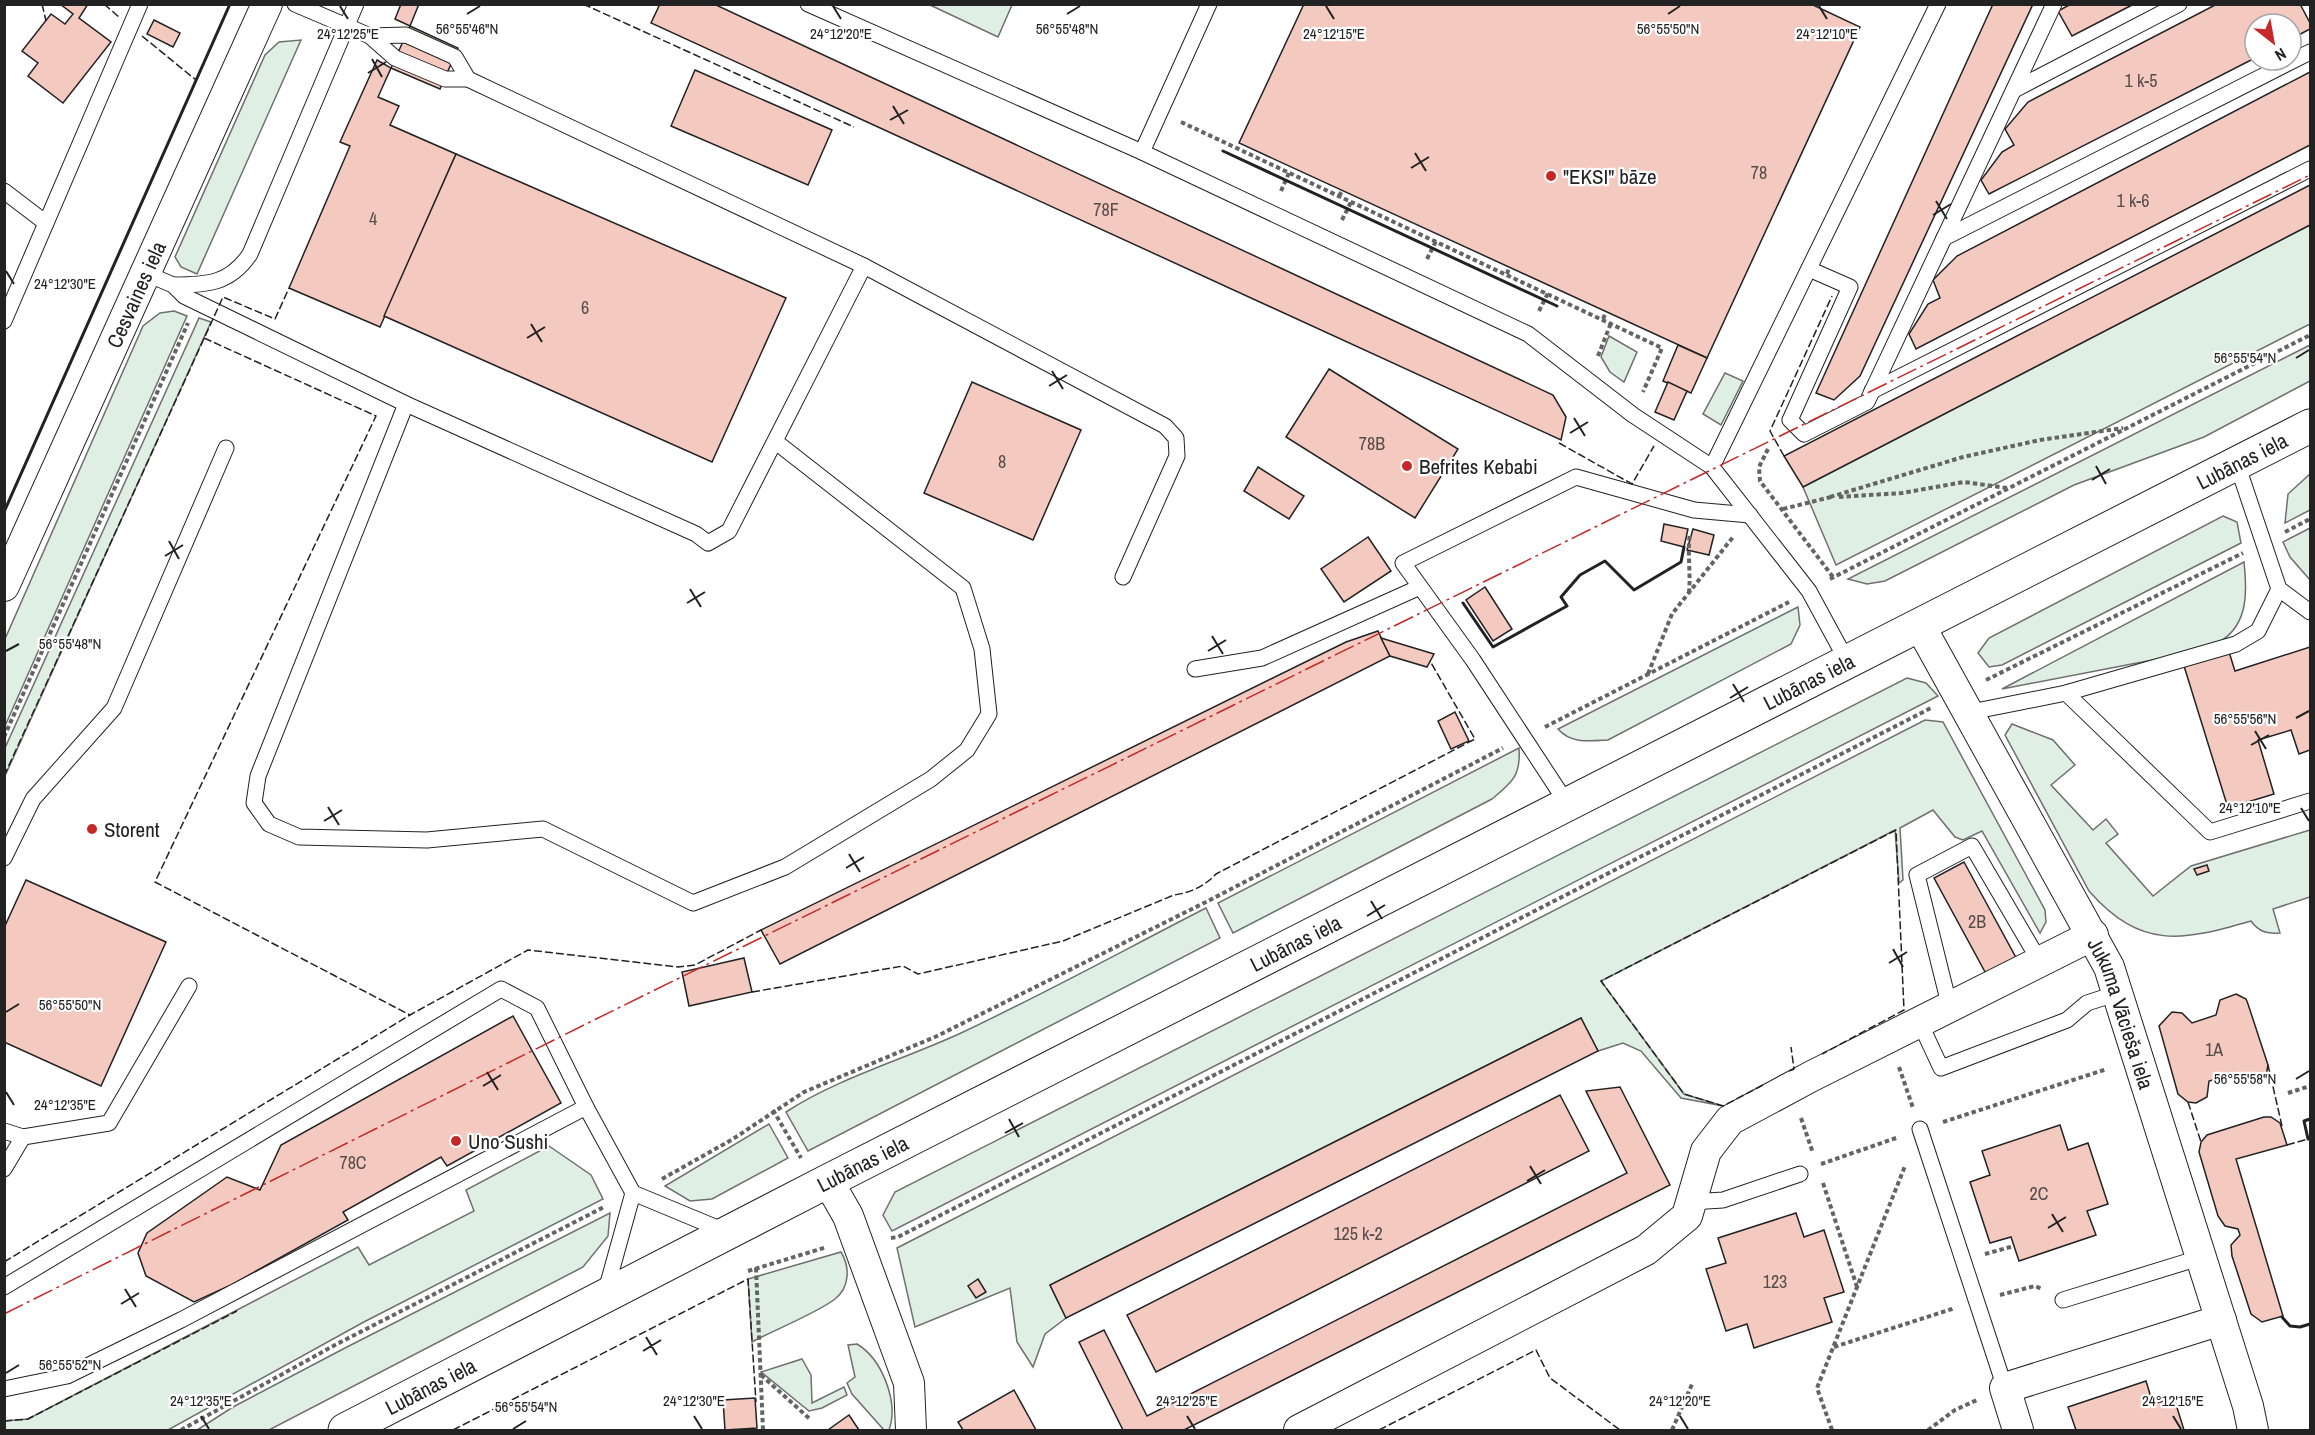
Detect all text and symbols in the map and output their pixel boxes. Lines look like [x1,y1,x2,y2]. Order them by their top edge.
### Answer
north arrow [2243,12,2303,72]
text: 56°55'46"N [436,18,498,39]
text: 56°55'48"N [1036,18,1098,39]
text: 56°55'50"N [1637,18,1699,39]
text: 24°12'25"E [317,23,379,44]
text: 24°12'20"E [810,23,872,44]
text: 24°12'15"E [1303,23,1365,44]
text: 24°12'10"E [1796,23,1858,44]
text: N [2271,43,2290,67]
house number: 1 k-5 [2125,68,2157,93]
house number: 78 [1751,160,1767,185]
place label: "EKSI" bāze [1563,162,1657,191]
marker: "EKSI" bāze [1544,169,1558,183]
house number: 1 k-6 [2117,188,2149,213]
house number: 78F [1093,197,1119,222]
house number: 4 [369,206,377,231]
street label: Cesvaines iela [99,236,173,352]
text: 24°12'30"E [34,273,96,294]
house number: 6 [581,295,589,320]
text: 56°55'54"N [2214,347,2276,368]
street label: Lubānas iela [2191,425,2293,496]
house number: 78B [1359,431,1385,456]
house number: 8 [998,449,1006,474]
place label: Befrites Kebabi [1419,452,1538,481]
marker: Befrites Kebabi [1400,459,1414,473]
text: 56°55'48"N [39,633,101,654]
street label: Lubānas iela [1758,646,1860,717]
text: 56°55'56"N [2214,708,2276,729]
text: 24°12'10"E [2219,797,2281,818]
place label: Storent [104,815,160,844]
marker: Storent [85,822,99,836]
street label: Lubānas iela [1245,907,1346,978]
house number: 2B [1968,909,1986,934]
street label: Jukuma Vācieša iela [2081,932,2161,1093]
text: 56°55'50"N [39,994,101,1015]
house number: 1A [2205,1037,2223,1062]
text: 56°55'58"N [2214,1068,2276,1089]
text: 24°12'35"E [34,1094,96,1115]
place label: Uno Sushi [468,1127,548,1156]
street label: Lubānas iela [812,1128,913,1199]
marker: Uno Sushi [449,1134,463,1148]
house number: 78C [339,1150,367,1175]
house number: 2C [2030,1181,2048,1206]
house number: 125 k-2 [1333,1221,1383,1246]
house number: 123 [1763,1269,1787,1294]
street label: Lubānas iela [380,1350,481,1422]
text: 56°55'52"N [39,1354,101,1375]
text: 24°12'35"E [170,1390,232,1411]
text: 24°12'30"E [663,1390,725,1411]
text: 24°12'25"E [1156,1390,1218,1411]
text: 24°12'20"E [1649,1390,1711,1411]
text: 24°12'15"E [2142,1390,2204,1411]
text: 56°55'54"N [495,1396,557,1417]

